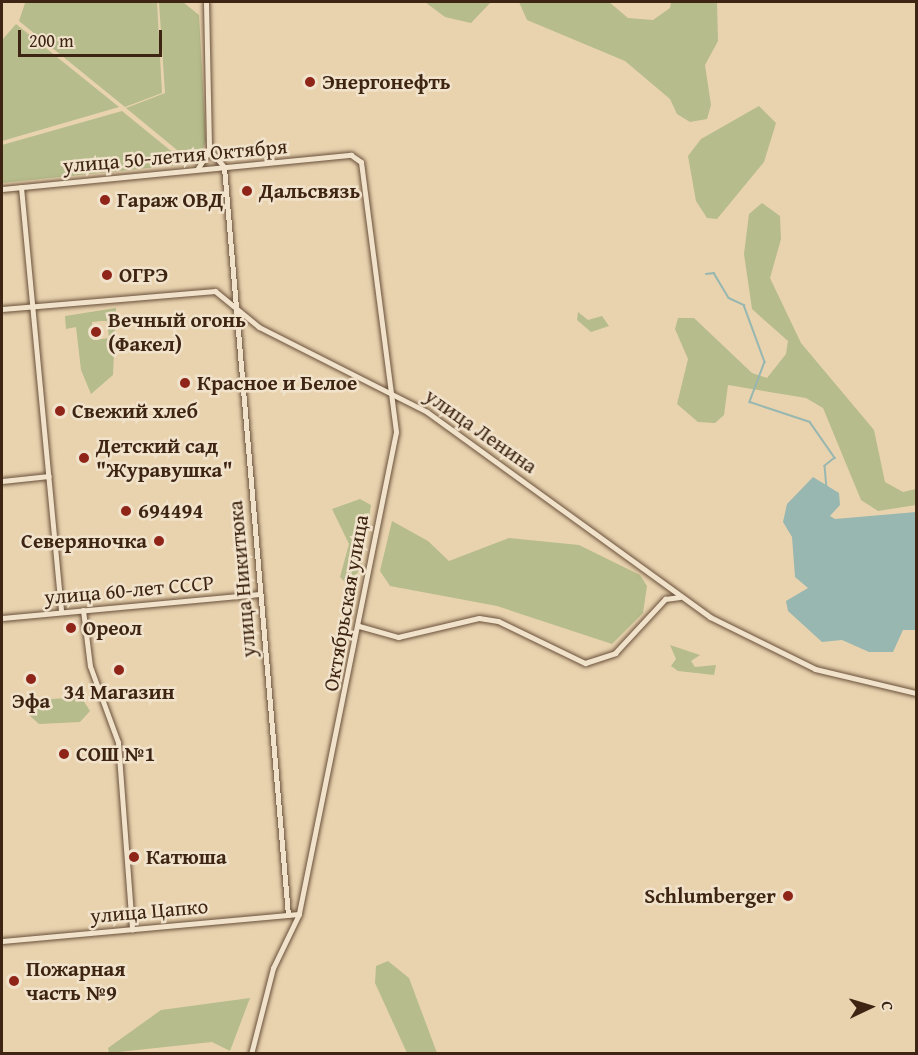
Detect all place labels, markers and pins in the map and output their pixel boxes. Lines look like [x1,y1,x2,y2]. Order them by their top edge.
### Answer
place label: Энергонефть [322,69,450,95]
marker: Энергонефть [303,75,317,89]
place label: Дальсвязь [259,178,360,204]
marker: Дальсвязь [240,184,254,198]
place label: Гараж ОВД [117,187,223,213]
marker: Гараж ОВД [98,193,112,207]
place label: ОГРЭ [119,262,168,288]
marker: ОГРЭ [100,268,114,282]
place label: Вечный огонь (Факел) [108,307,246,357]
marker: Вечный огонь (Факел) [89,325,103,339]
place label: Красное и Белое [197,370,357,396]
marker: Красное и Белое [178,376,192,390]
place label: Свежий хлеб [72,398,198,424]
marker: Свежий хлеб [53,404,67,418]
place label: Детский сад "Журавушка" [96,433,233,483]
marker: Детский сад "Журавушка" [77,451,91,465]
place label: 694494 [138,498,203,524]
marker: 694494 [119,504,133,518]
place label: Северяночка [21,528,147,554]
marker: Северяночка [152,534,166,548]
place label: Ореол [83,615,142,641]
marker: Ореол [64,621,78,635]
marker: 34 Магазин [112,663,126,677]
marker: Эфа [24,672,38,686]
place label: 34 Магазин [63,679,175,705]
place label: Эфа [12,688,50,714]
place label: СОШ №1 [76,741,155,767]
marker: СОШ №1 [57,747,71,761]
place label: Катюша [146,844,227,870]
marker: Катюша [127,850,141,864]
place label: Schlumberger [644,883,776,909]
marker: Schlumberger [781,889,795,903]
place label: Пожарная часть №9 [26,956,126,1006]
marker: Пожарная часть №9 [7,974,21,988]

